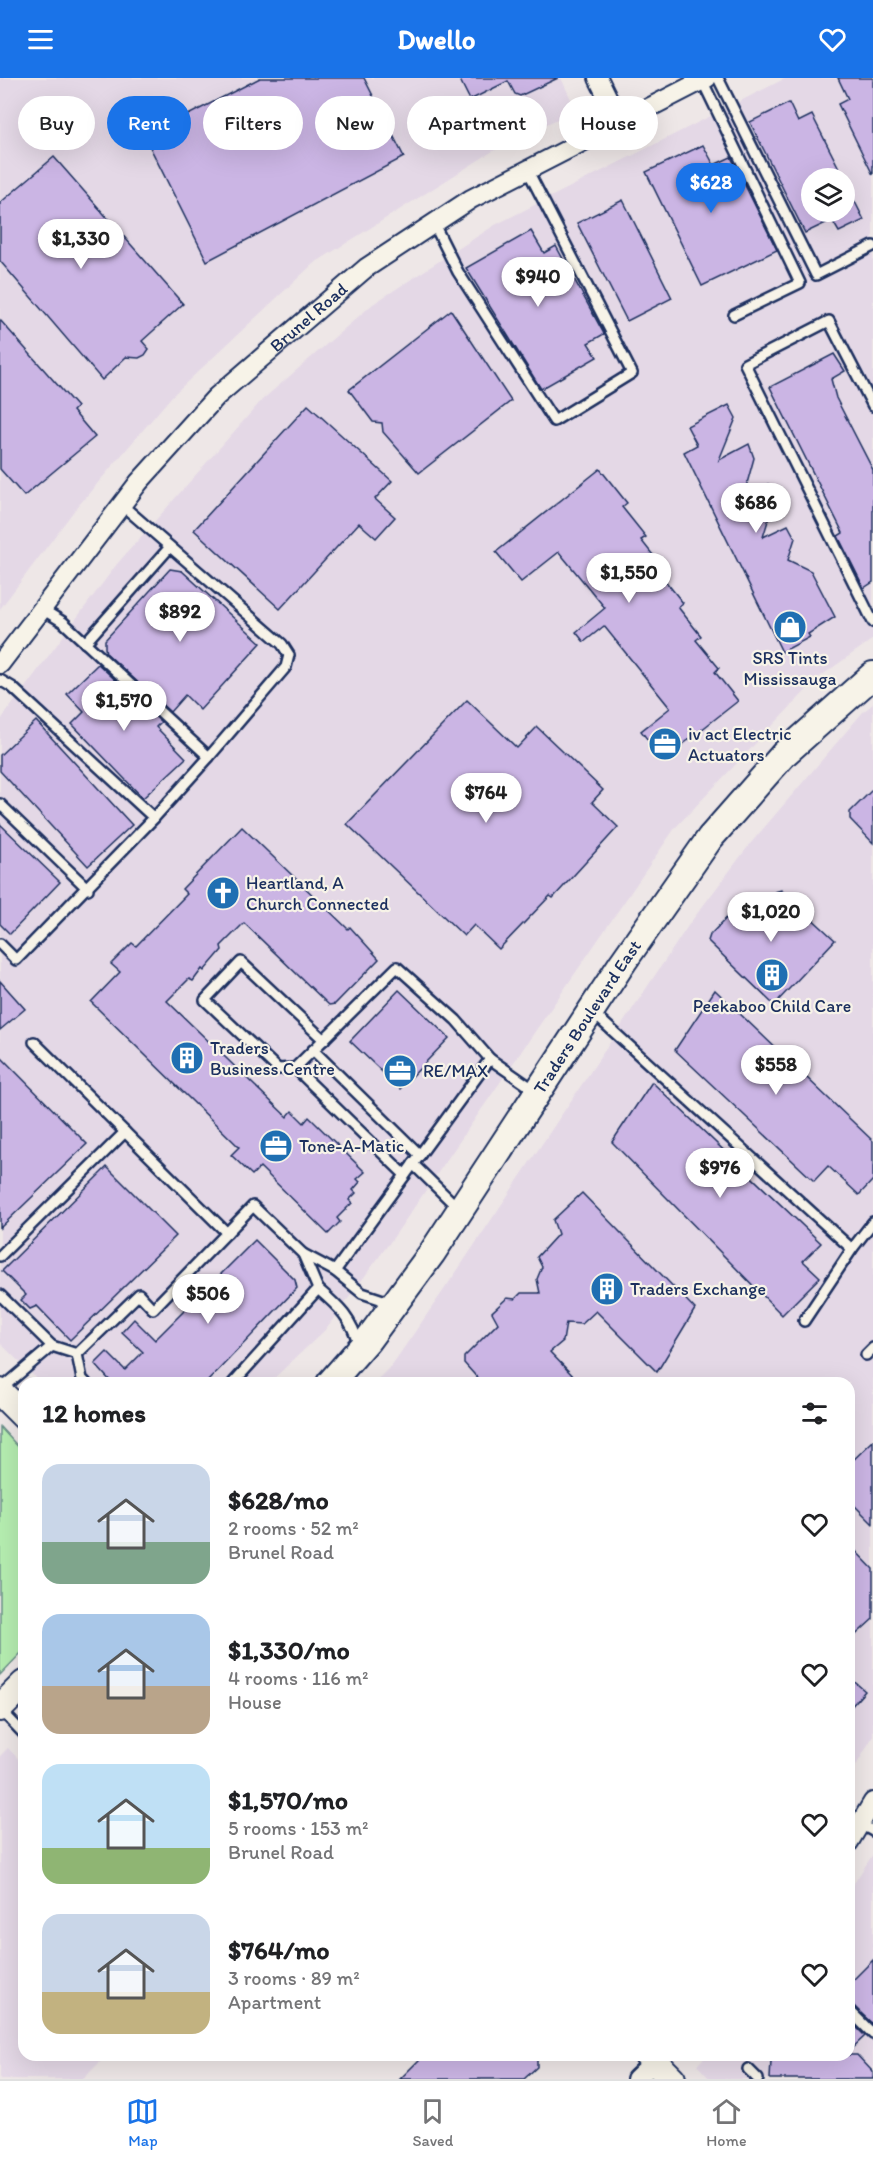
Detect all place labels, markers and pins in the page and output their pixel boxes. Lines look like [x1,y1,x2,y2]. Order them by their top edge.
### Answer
pin: $628 [675,163,747,214]
pin: $1,330 [32,219,130,270]
pin: $940 [502,257,574,308]
pin: $686 [720,483,792,534]
pin: $1,550 [580,553,678,604]
pin: $892 [144,592,216,643]
shop icon: SRS Tints Mississauga [772,609,808,645]
place label: SRS Tints Mississauga [744,647,837,690]
pin: $1,570 [75,681,173,732]
place label: iv act Electric Actuators [688,723,791,766]
office icon: iv act Electric Actuators [647,726,683,762]
pin: $764 [450,773,522,824]
place label: Heartland, A Church Connected [246,872,389,915]
church icon: Heartland, A Church Connected [205,875,241,911]
pin: $1,020 [722,892,820,943]
building icon: Peekaboo Child Care [754,957,790,993]
place label: Peekaboo Child Care [693,995,851,1017]
place label: Traders Business Centre [210,1037,335,1080]
building icon: Traders Business Centre [169,1040,205,1076]
pin: $558 [740,1045,812,1096]
office icon: RE/MAX [382,1053,418,1089]
place label: RE/MAX [423,1060,488,1082]
office icon: Tone-A-Matic [258,1128,294,1164]
place label: Tone-A-Matic [299,1135,404,1157]
pin: $976 [684,1148,756,1199]
building icon: Traders Exchange [589,1271,625,1307]
pin: $506 [172,1274,244,1325]
place label: Traders Exchange [630,1278,766,1300]

